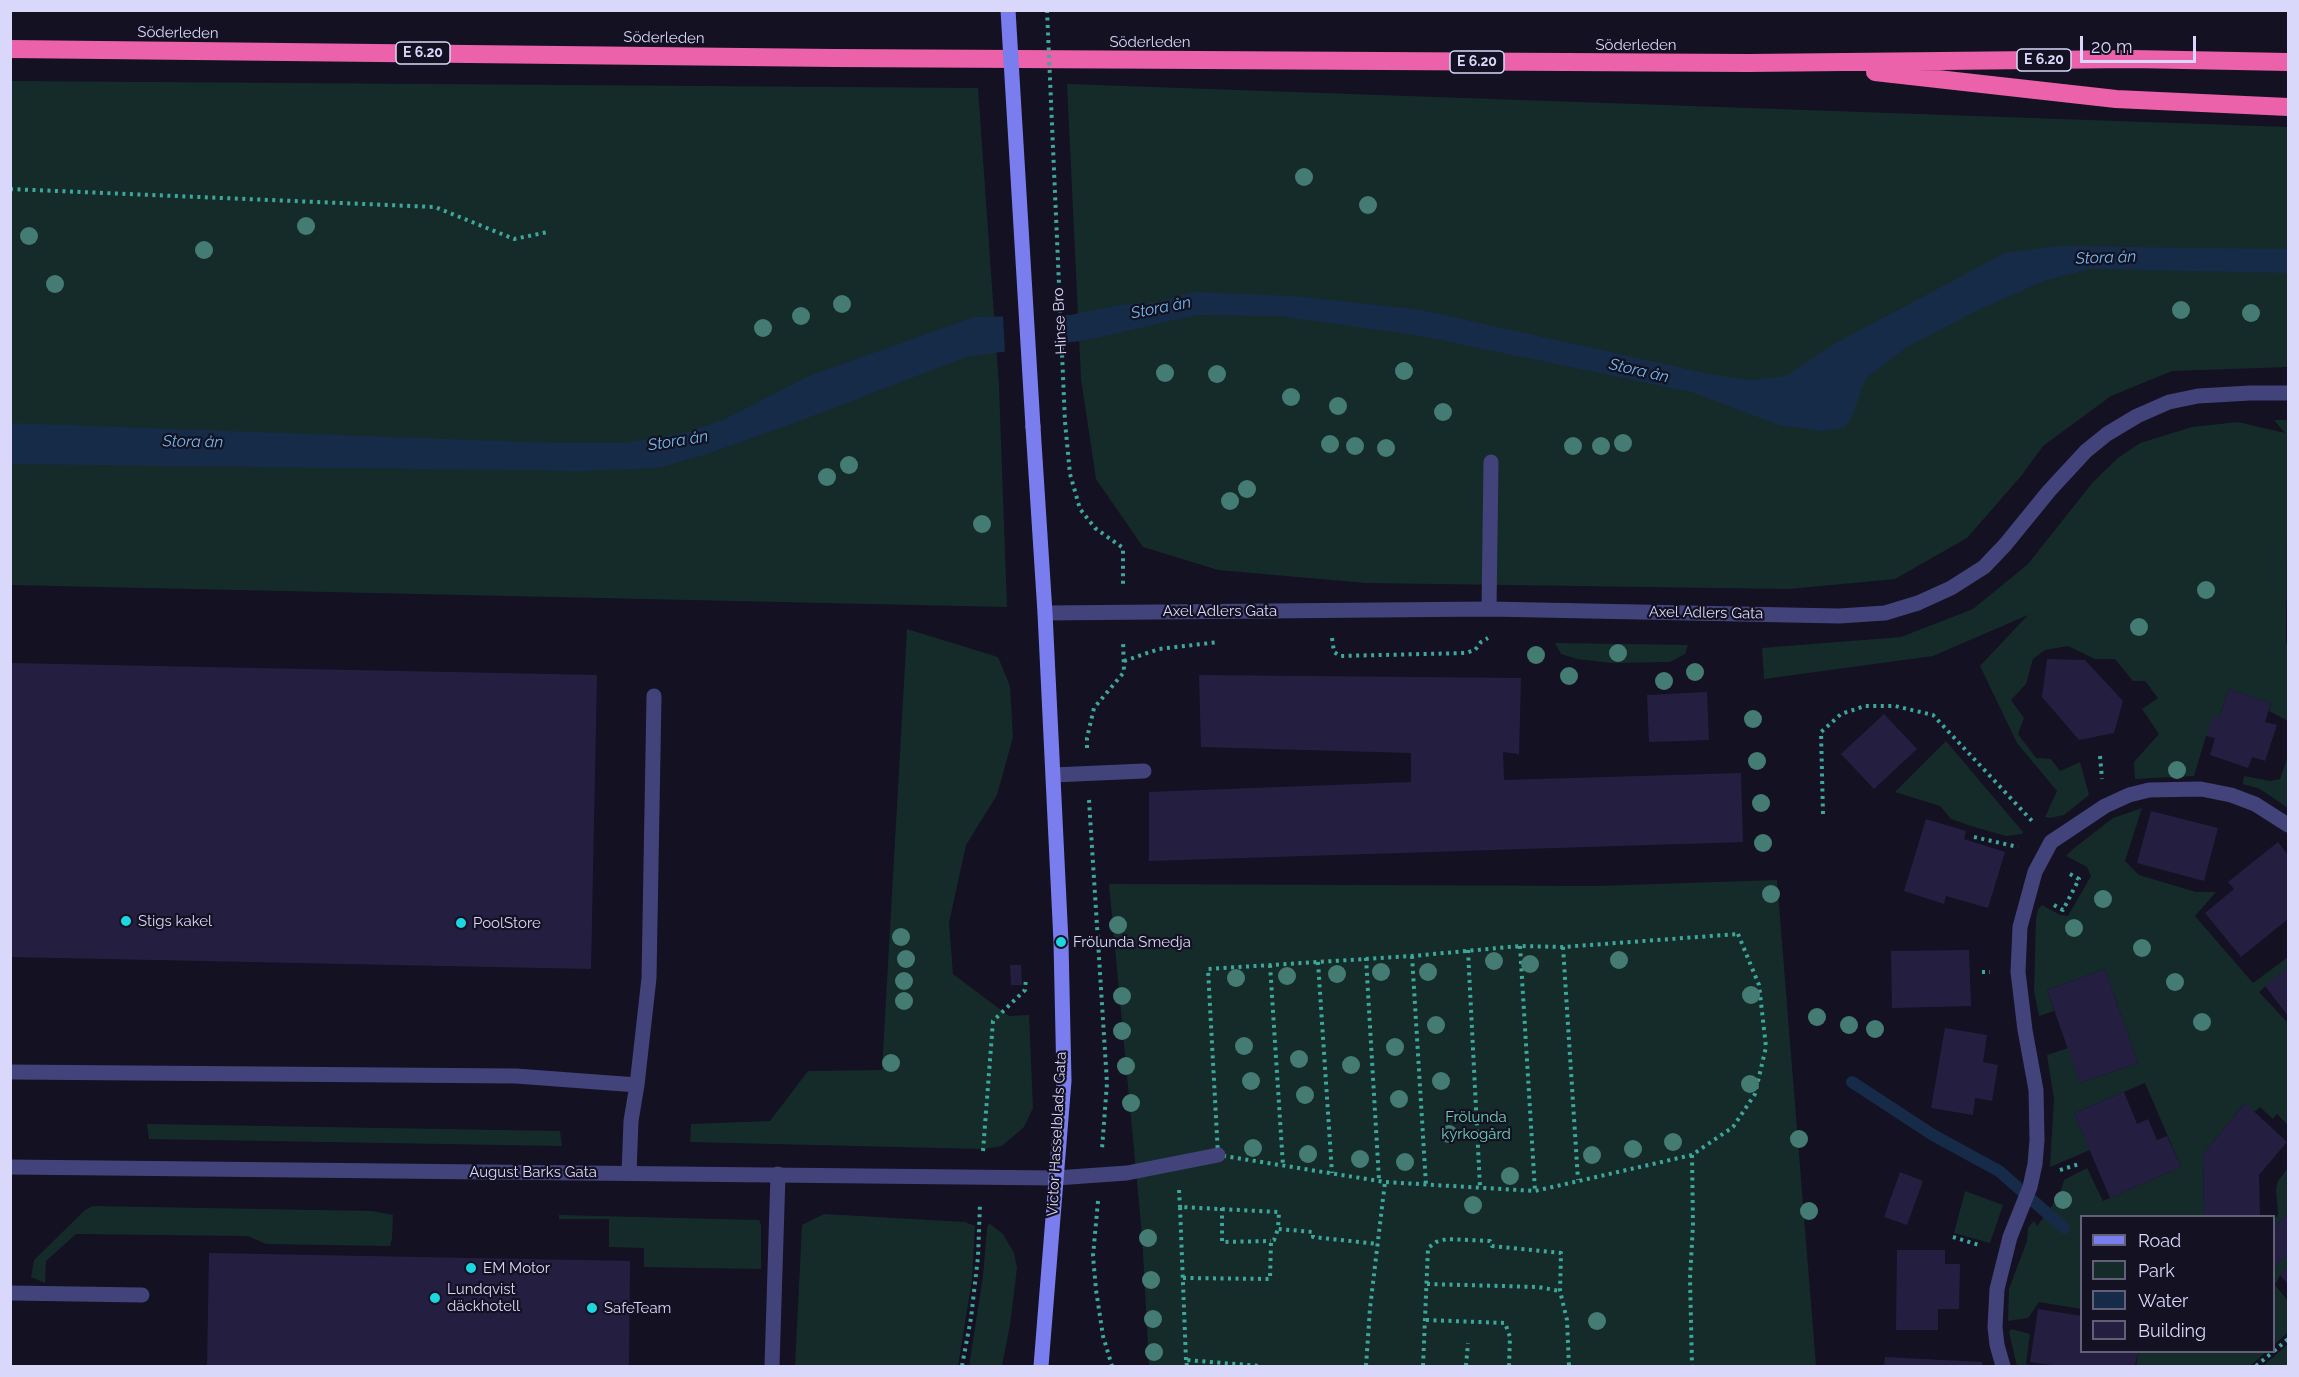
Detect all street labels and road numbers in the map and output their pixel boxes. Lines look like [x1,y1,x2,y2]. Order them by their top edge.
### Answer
street label: Söderleden [137,23,219,43]
street label: Söderleden [623,28,705,48]
street label: Söderleden [1109,33,1191,51]
street label: Söderleden [1595,36,1677,54]
road number: E 6.20 [396,42,450,64]
road number: E 6.20 [2017,49,2071,71]
road number: E 6.20 [1450,51,1504,73]
street label: Hinse Bro [1049,287,1071,355]
street label: Axel Adlers Gata [1163,602,1277,620]
street label: Axel Adlers Gata [1649,603,1763,623]
street label: Victor Hasselblads Gata [1044,1051,1070,1217]
street label: August Barks Gata [469,1163,597,1181]

